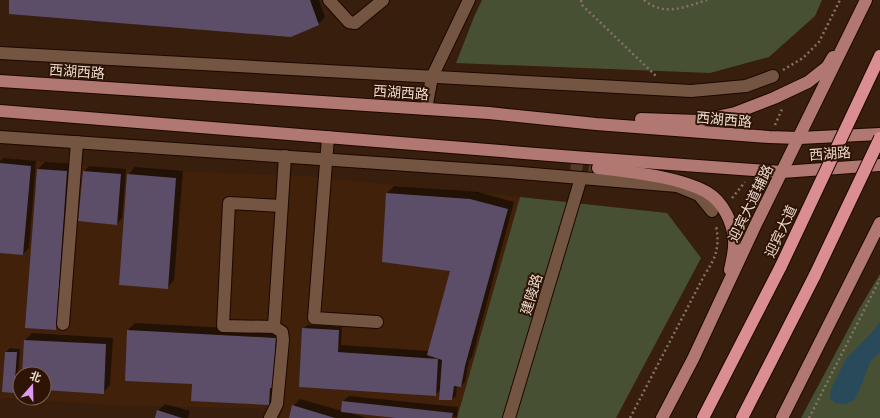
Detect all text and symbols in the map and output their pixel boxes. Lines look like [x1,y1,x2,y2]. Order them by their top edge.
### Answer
street label: 西湖西路 [48,61,106,81]
street label: 西湖西路 [372,82,430,102]
street label: 西湖西路 [695,108,753,130]
street label: 西湖路 [808,143,852,163]
street label: 迎宾大道辅路 [724,162,776,244]
street label: 迎宾大道 [760,202,800,260]
street label: 建陵路 [517,271,545,317]
north arrow [12,366,52,406]
text: 北 [28,368,43,384]

